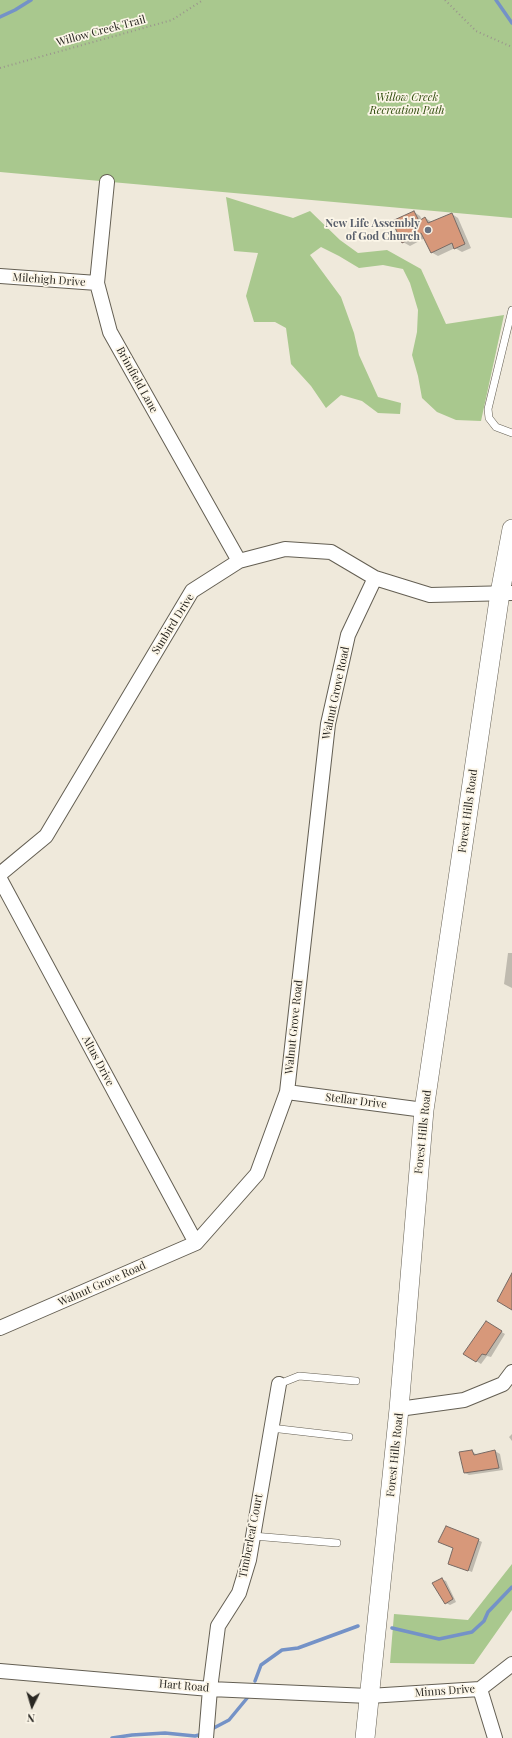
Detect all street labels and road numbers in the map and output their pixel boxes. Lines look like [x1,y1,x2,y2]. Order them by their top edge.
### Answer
street label: Willow Creek Trail [55,13,147,49]
street label: Milehigh Drive [12,271,86,289]
street label: Brimfield Lane [113,345,161,415]
street label: Sunbird Drive [149,591,197,657]
street label: Walnut Grove Road [320,645,352,741]
street label: Forest Hills Road [456,768,480,854]
street label: Walnut Grove Road [282,979,306,1075]
street label: Altus Drive [79,1034,117,1088]
street label: Forest Hills Road [412,1089,434,1175]
street label: Stellar Drive [325,1091,387,1111]
street label: Walnut Grove Road [56,1259,148,1309]
street label: Forest Hills Road [384,1412,406,1498]
street label: Timberleaf Court [236,1493,266,1579]
street label: Hart Road [158,1677,210,1695]
street label: Minns Drive [414,1682,476,1700]

